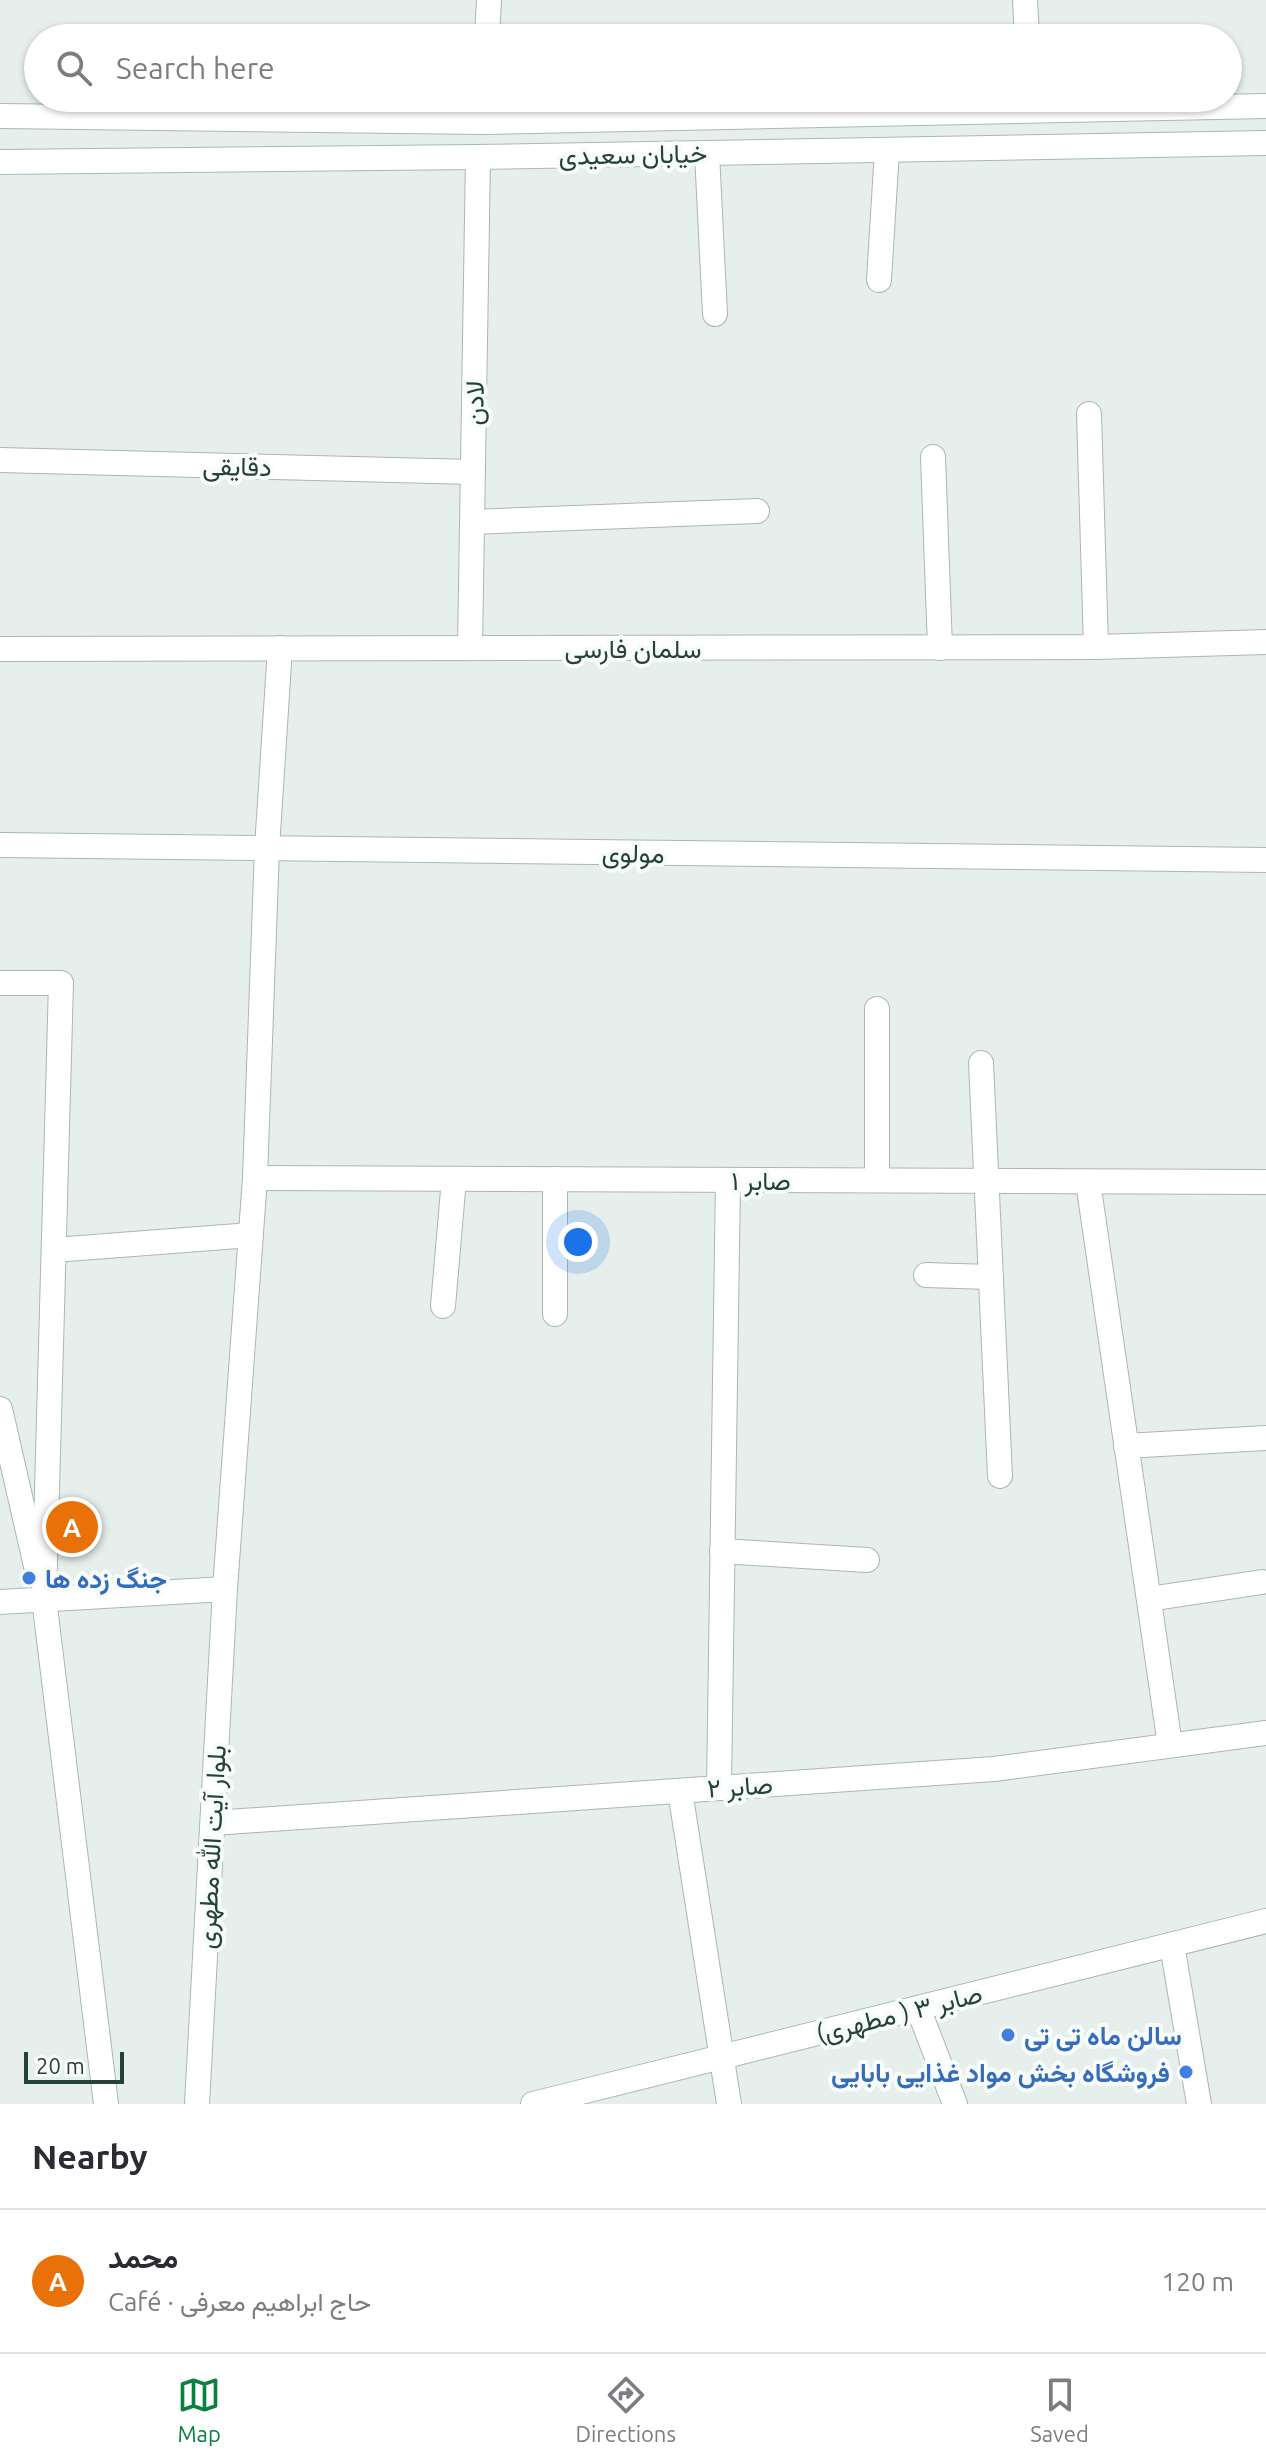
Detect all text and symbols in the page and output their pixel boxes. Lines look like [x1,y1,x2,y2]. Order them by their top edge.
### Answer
search box [24,24,1242,112]
icon: search [52,46,96,90]
text: Search here [116,51,275,85]
street label: خیابان سعیدی [558,138,708,172]
street label: لادن [459,380,490,426]
street label: دقایقی [202,451,272,483]
street label: سلمان فارسی [565,634,701,665]
street label: مولوی [601,838,665,870]
street label: صابر ۱ [731,1166,791,1197]
your location [558,1222,598,1262]
pin: A [46,1497,98,1557]
place label: جنگ زده ها [45,1564,167,1595]
marker: جنگ زده ها [20,1569,38,1587]
street label: بلوار آیت الله مطهری [191,1744,233,1950]
street label: صابر ۲ [706,1769,774,1805]
street label: صابر ۳ ( مطهری) [813,1978,986,2050]
place label: سالن ماه تی تی [1024,2021,1182,2052]
marker: سالن ماه تی تی [999,2026,1017,2044]
scale bar [24,2048,124,2084]
text: 20 m [36,2053,85,2078]
place label: فروشگاه بخش مواد غذایی بابایی [831,2058,1170,2089]
marker: فروشگاه بخش مواد غذایی بابایی [1177,2063,1195,2081]
text: Nearby [32,2137,147,2175]
text: محمد [108,2240,178,2274]
text: A [49,2267,67,2296]
text: 120 m [1162,2267,1234,2296]
text: Café · حاج ابراهیم معرفی [108,2287,371,2316]
tab: Map [177,2373,221,2446]
tab: Directions [575,2373,676,2446]
tab: Saved [1030,2373,1089,2446]

